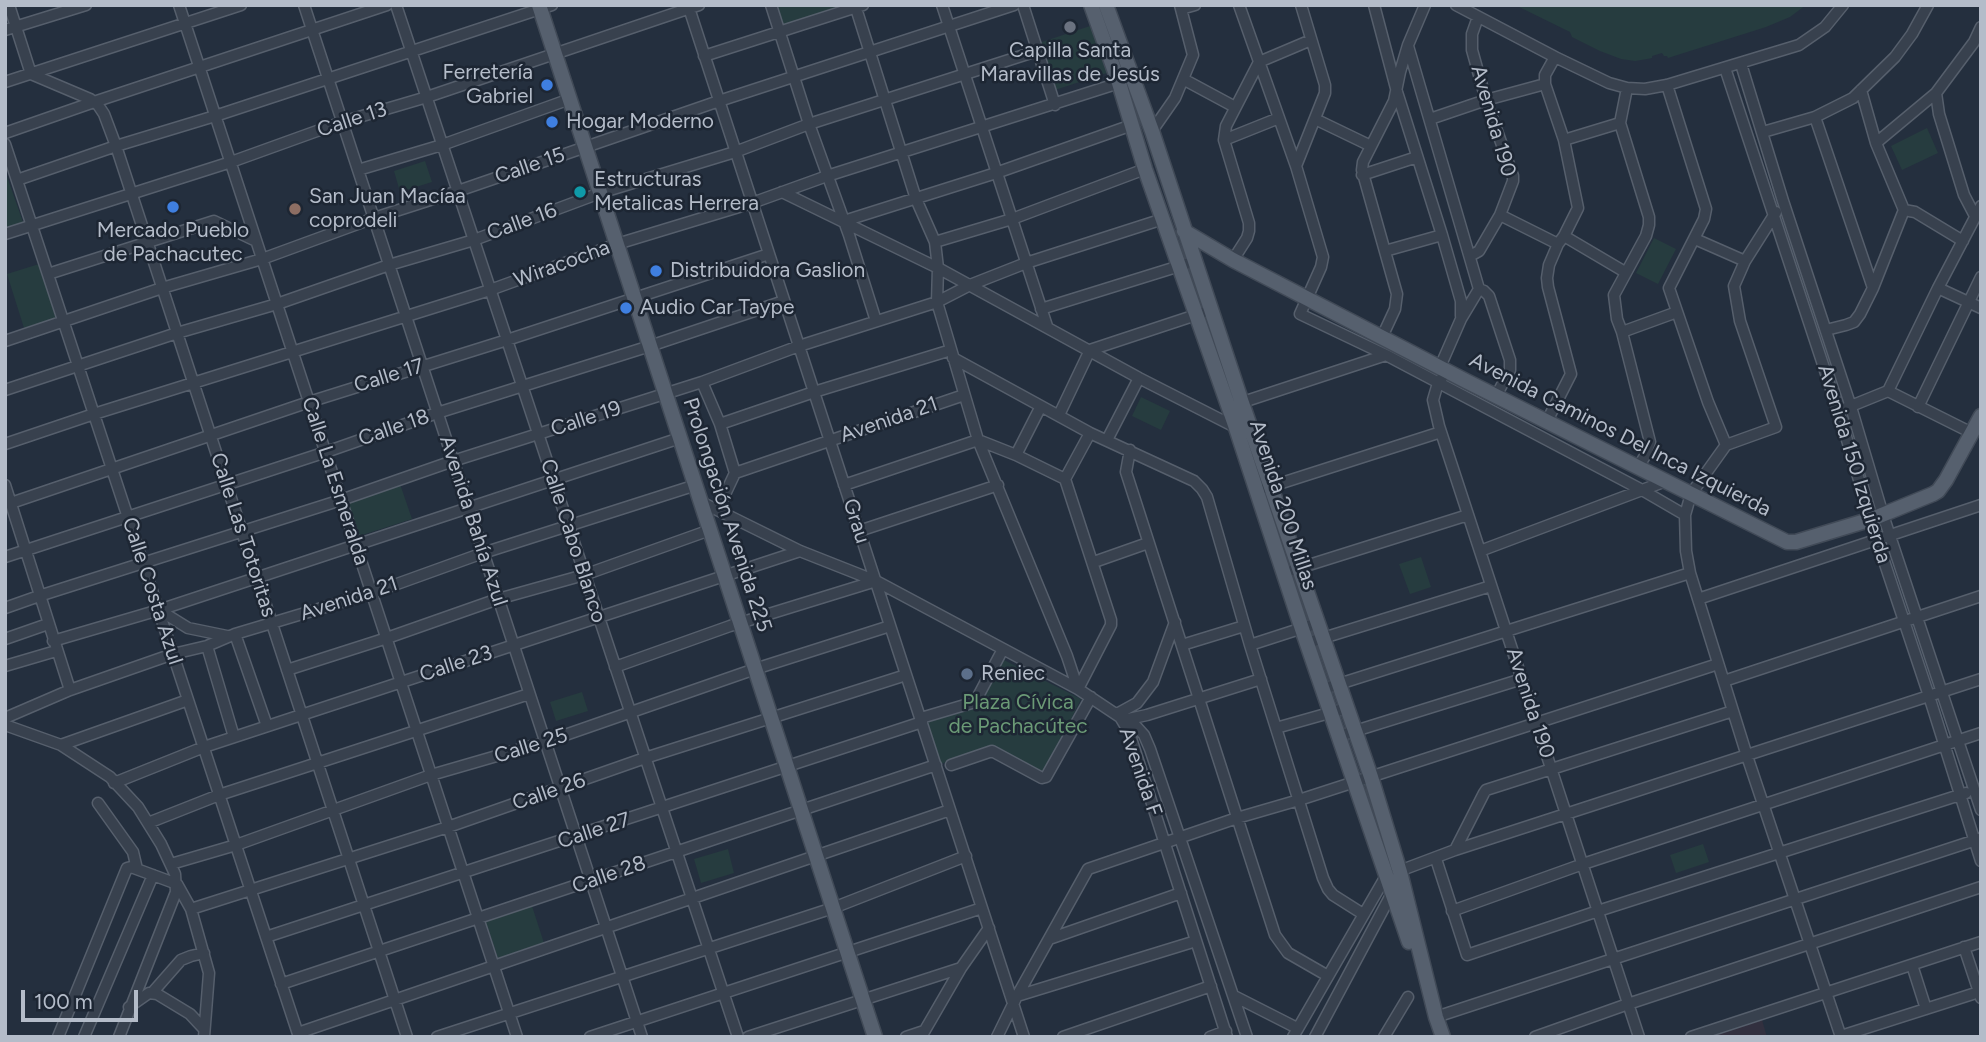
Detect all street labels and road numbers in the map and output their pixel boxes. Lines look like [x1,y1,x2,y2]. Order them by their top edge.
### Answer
street label: Avenida 190 [1465,62,1521,180]
street label: Calle 13 [314,97,390,143]
street label: Calle 15 [492,142,568,190]
street label: Calle 16 [484,198,560,246]
street label: Wiracocha [511,235,613,293]
street label: Avenida Caminos Del Inca Izquierda [1465,348,1775,522]
street label: Calle 17 [351,353,427,399]
street label: Avenida 150 Izquierda [1812,362,1896,566]
street label: Avenida 21 [837,392,941,448]
street label: Calle La Esmeralda [296,394,374,568]
street label: Prolongación Avenida 225 [677,395,777,635]
street label: Calle 19 [548,396,624,442]
street label: Calle 18 [355,404,433,452]
street label: Avenida 200 Millas [1244,417,1322,593]
street label: Avenida Bahía Azul [434,433,512,609]
street label: Calle Las Totoritas [205,450,281,620]
street label: Calle Cabo Blanco [535,456,611,626]
street label: Grau [837,495,875,547]
street label: Calle Costa Azul [116,514,188,668]
street label: Avenida 21 [297,571,401,627]
street label: Calle 23 [416,640,496,688]
street label: Avenida 190 [1500,644,1560,762]
street label: Calle 25 [491,723,571,769]
street label: Avenida F [1113,724,1167,820]
street label: Calle 26 [509,768,589,816]
street label: Calle 27 [555,807,633,855]
street label: Calle 28 [569,851,649,899]

